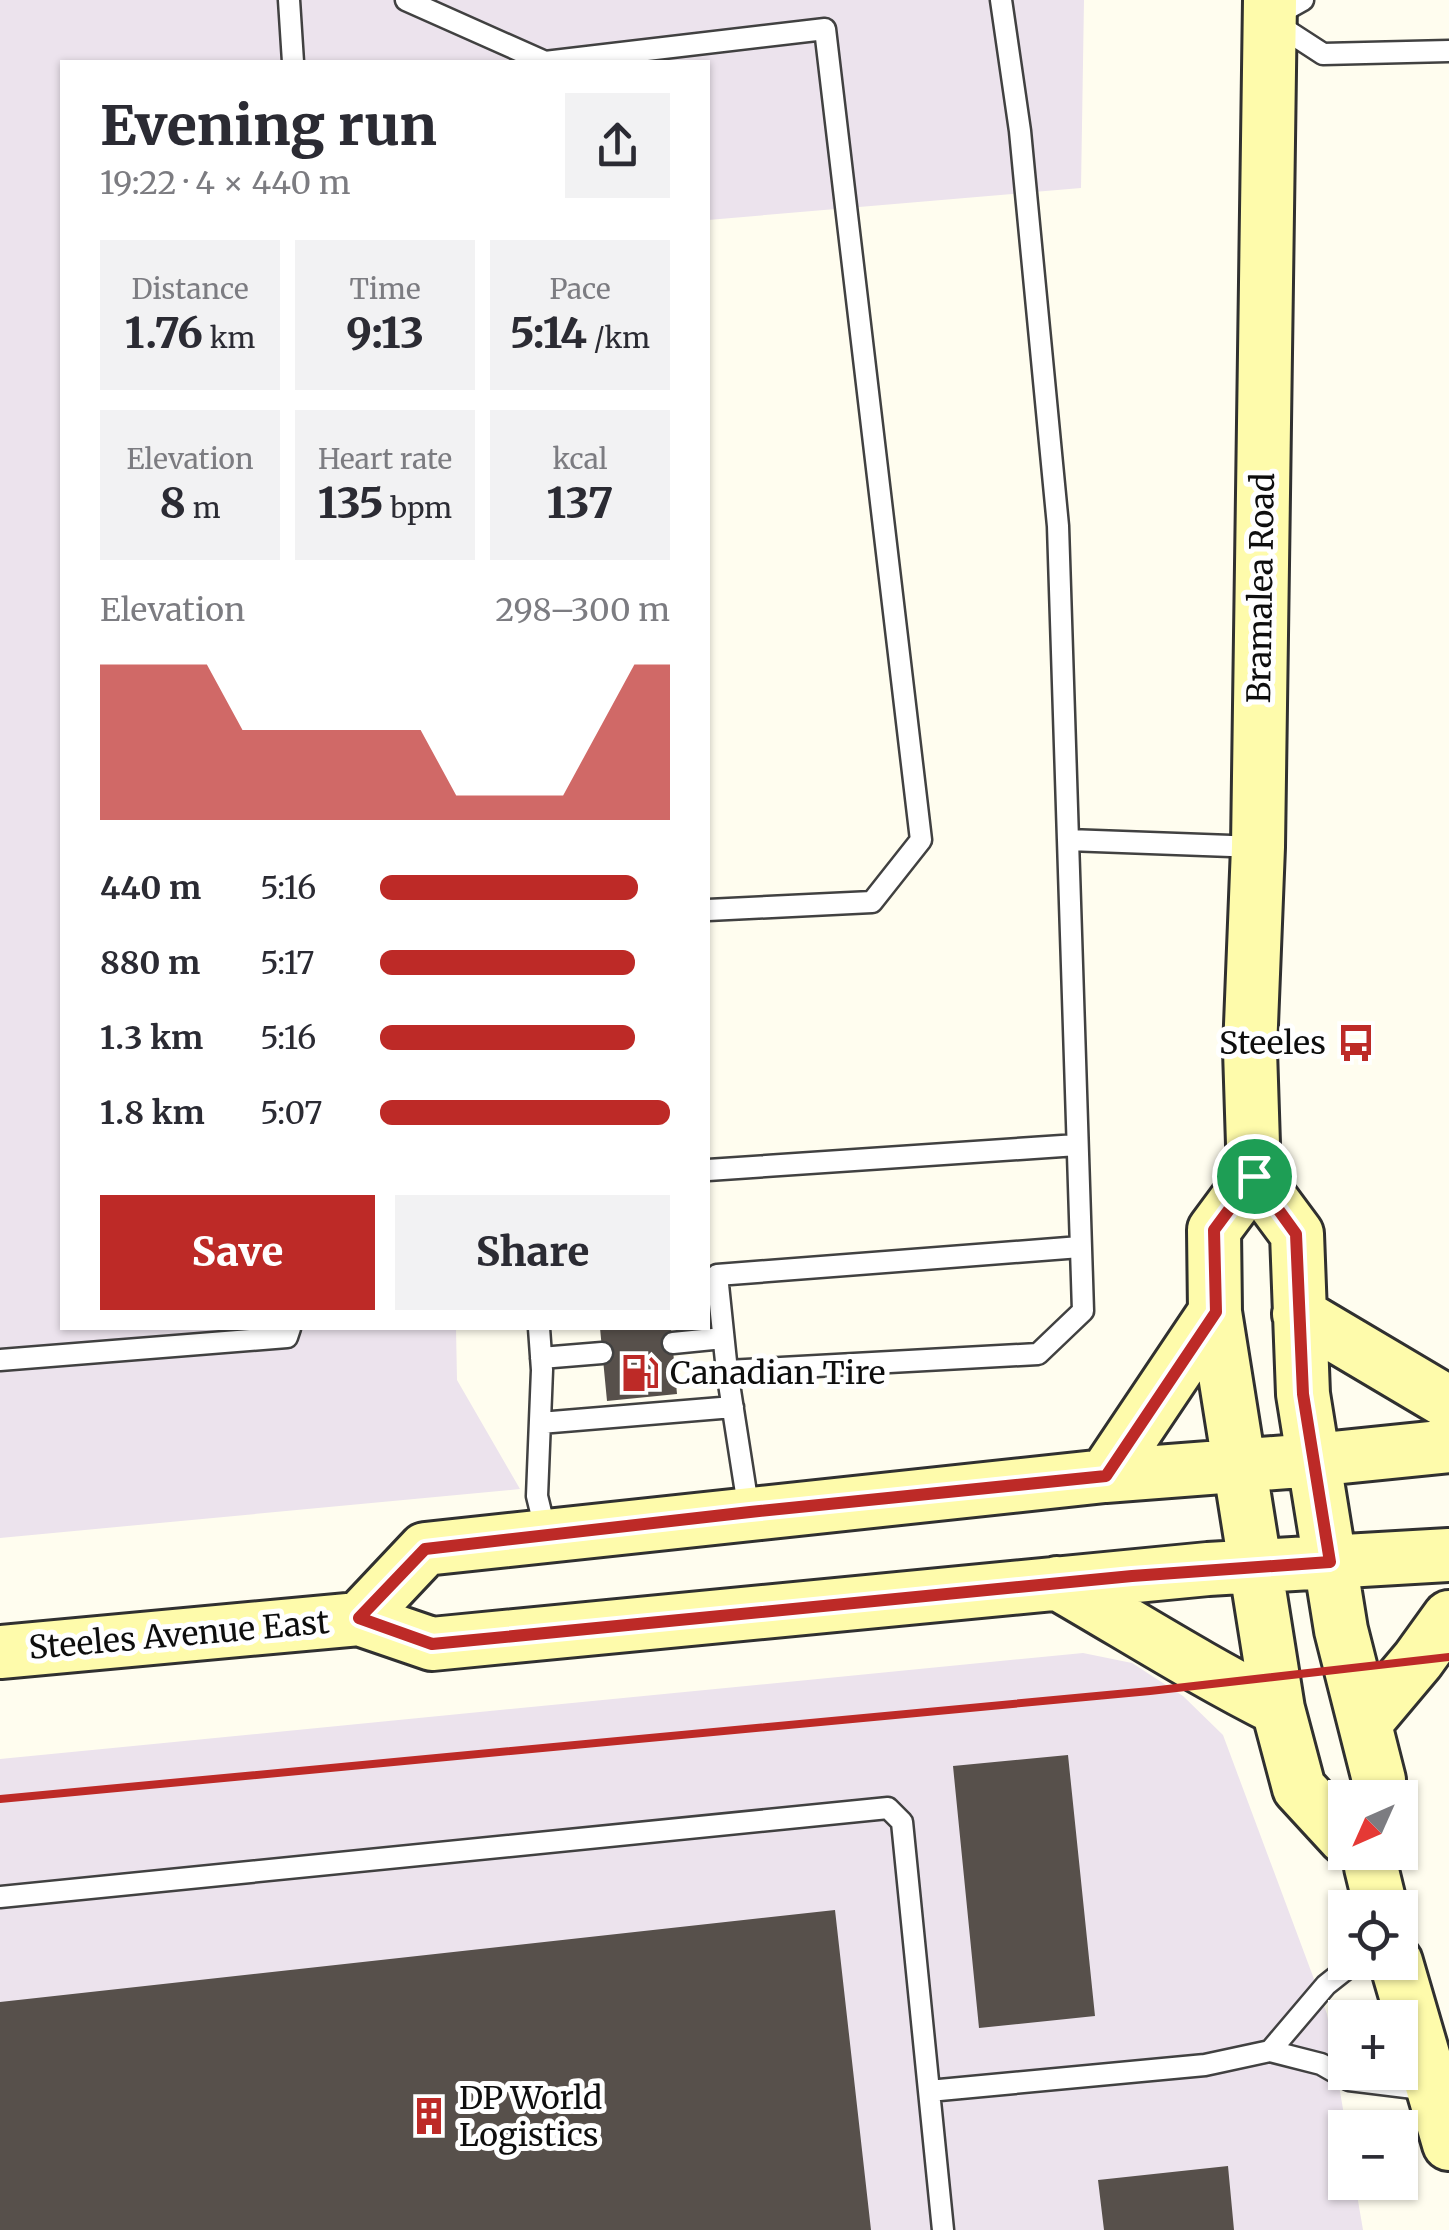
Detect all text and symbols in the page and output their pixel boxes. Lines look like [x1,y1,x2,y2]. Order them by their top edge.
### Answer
text: Evening run [100,91,437,160]
button: share [565,93,670,198]
text: 19:22 · 4 × 440 m [100,163,351,203]
text: Distance [131,271,249,307]
text: Time [350,271,421,307]
text: Pace [549,271,611,307]
text: 1.76 [125,307,203,359]
text: 9:13 [346,307,424,359]
text: 5:14 [510,307,587,359]
text: km [203,320,255,356]
text: /km [587,320,650,356]
text: Elevation [126,441,254,477]
text: Heart rate [318,441,452,477]
text: kcal [552,441,608,477]
street label: Bramalea Road [1239,472,1283,704]
text: 8 [160,477,186,529]
text: 135 [318,477,384,529]
text: 137 [547,477,613,529]
text: m [186,490,220,526]
text: bpm [384,490,452,526]
text: Elevation [100,590,245,630]
text: 298–300 m [495,590,670,630]
text: 440 m [100,868,201,908]
text: 5:16 [260,868,316,908]
text: 880 m [100,943,200,983]
text: 5:17 [260,943,315,983]
text: 1.3 km [100,1018,203,1058]
text: 5:16 [260,1018,316,1058]
bus stop icon: Steeles [1335,1022,1377,1064]
place label: Steeles [1219,1023,1326,1063]
text: 1.8 km [100,1093,205,1133]
text: 5:07 [260,1093,323,1133]
pin [1212,1134,1297,1219]
icon: arrive [1227,1149,1282,1204]
button: Save [100,1195,375,1310]
button: Share [395,1195,670,1310]
fuel station icon: Canadian Tire [619,1352,661,1394]
place label: Canadian Tire [670,1353,886,1393]
street label: Steeles Avenue East [27,1602,331,1668]
north arrow [1328,1780,1418,1870]
map controls [1328,1780,1418,2200]
button: locate [1328,1890,1418,1980]
button: + [1328,2000,1418,2090]
place label: DP World Logistics [459,2078,602,2155]
building icon: DP World Logistics [408,2095,450,2137]
button: − [1328,2110,1418,2200]

